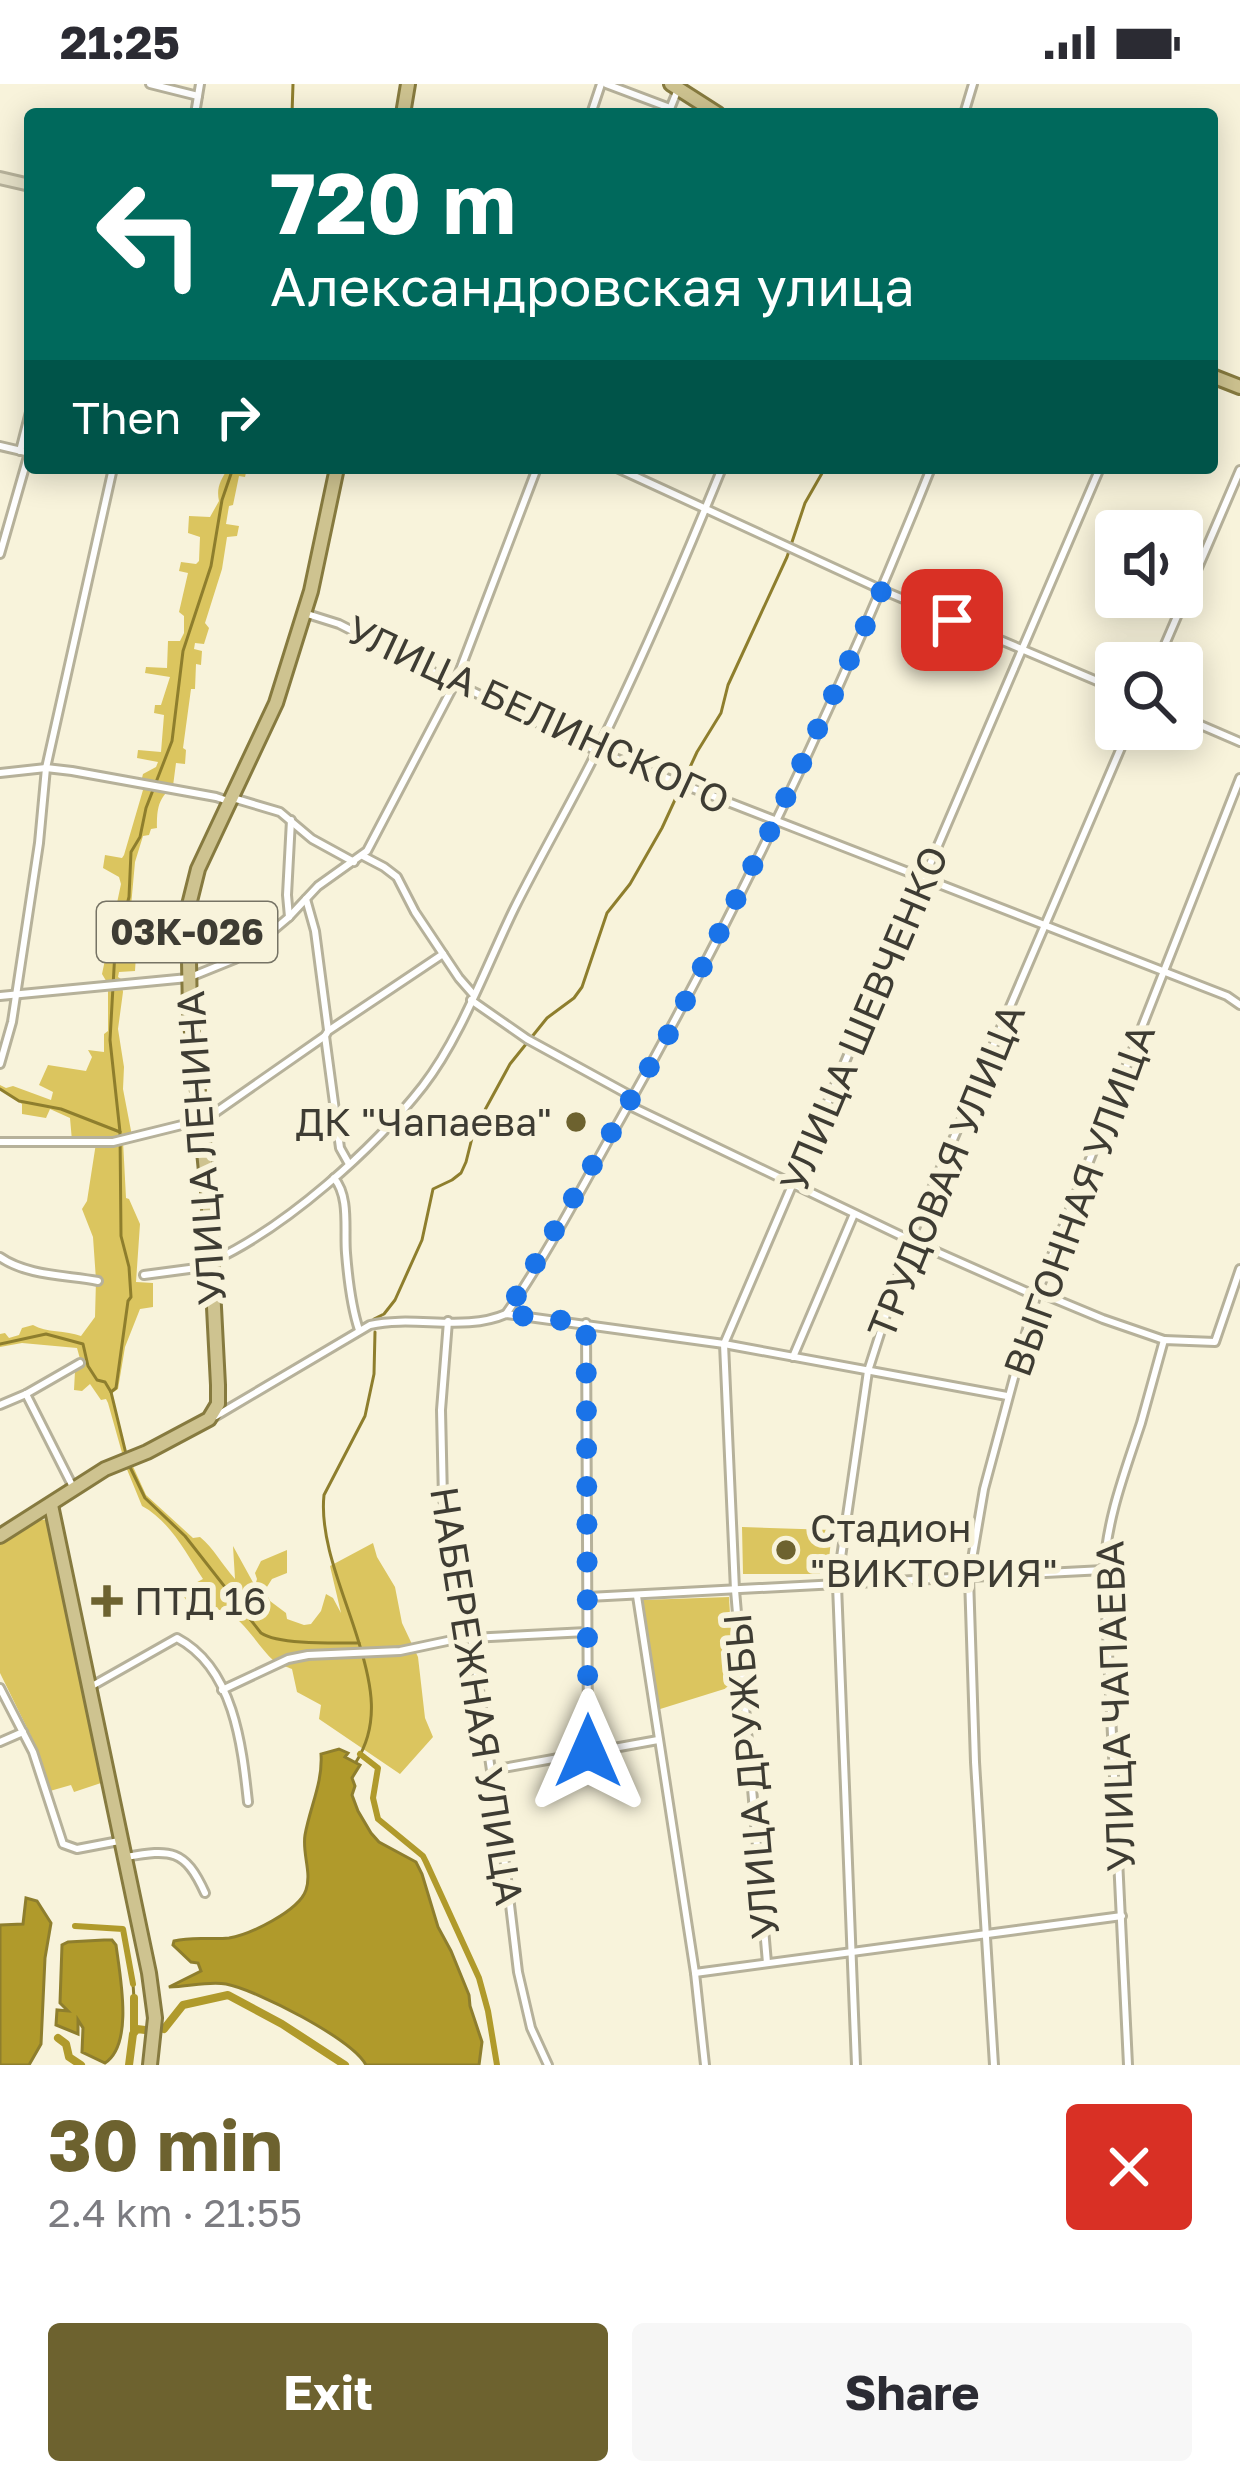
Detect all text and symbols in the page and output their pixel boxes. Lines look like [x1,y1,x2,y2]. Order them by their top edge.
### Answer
text: 21:25 [60,15,180,69]
text: 720 m [270,152,516,252]
icon: left [72,156,228,312]
text: Александровская улица [270,253,915,318]
icon: right [205,384,271,450]
text: Then [72,390,181,444]
map controls [1095,510,1203,750]
button: sound [1095,510,1203,618]
pin [901,569,1003,671]
icon: arrive [919,587,985,653]
street label: УЛИЦА БЕЛИНСКОГО [339,605,737,824]
button: search [1095,642,1203,750]
street label: УЛИЦА ШЕВЧЕНКО [769,839,958,1199]
road number: 03К-026 [97,902,277,962]
street label: УЛИЦА ЛЕНИНА [166,989,235,1307]
street label: ТРУДОВАЯ УЛИЦА [857,997,1034,1345]
street label: ВЫГОННАЯ УЛИЦА [993,1017,1164,1382]
place label: ДК "Чапаева" [295,1098,552,1145]
marker: ДК "Чапаева" [563,1109,589,1135]
street label: НАБЕРЕЖНАЯ УЛИЦА [421,1483,534,1908]
place label: Стадион "ВИКТОРИЯ" [810,1504,1058,1596]
marker: Стадион "ВИКТОРИЯ" [773,1537,799,1563]
street label: УЛИЦА ЧАПАЕВА [1085,1540,1144,1872]
place label: ПТД 16 [134,1577,267,1624]
marker: ПТД 16 [91,1585,123,1617]
street label: УЛИЦА ДРУЖБЫ [713,1611,788,1941]
position arrow [525,1688,651,1814]
text: 30 min [48,2100,283,2187]
button: close [1066,2104,1192,2230]
text: 2.4 km · 21:55 [48,2189,302,2236]
button: Exit [48,2323,608,2461]
button: Share [632,2323,1192,2461]

